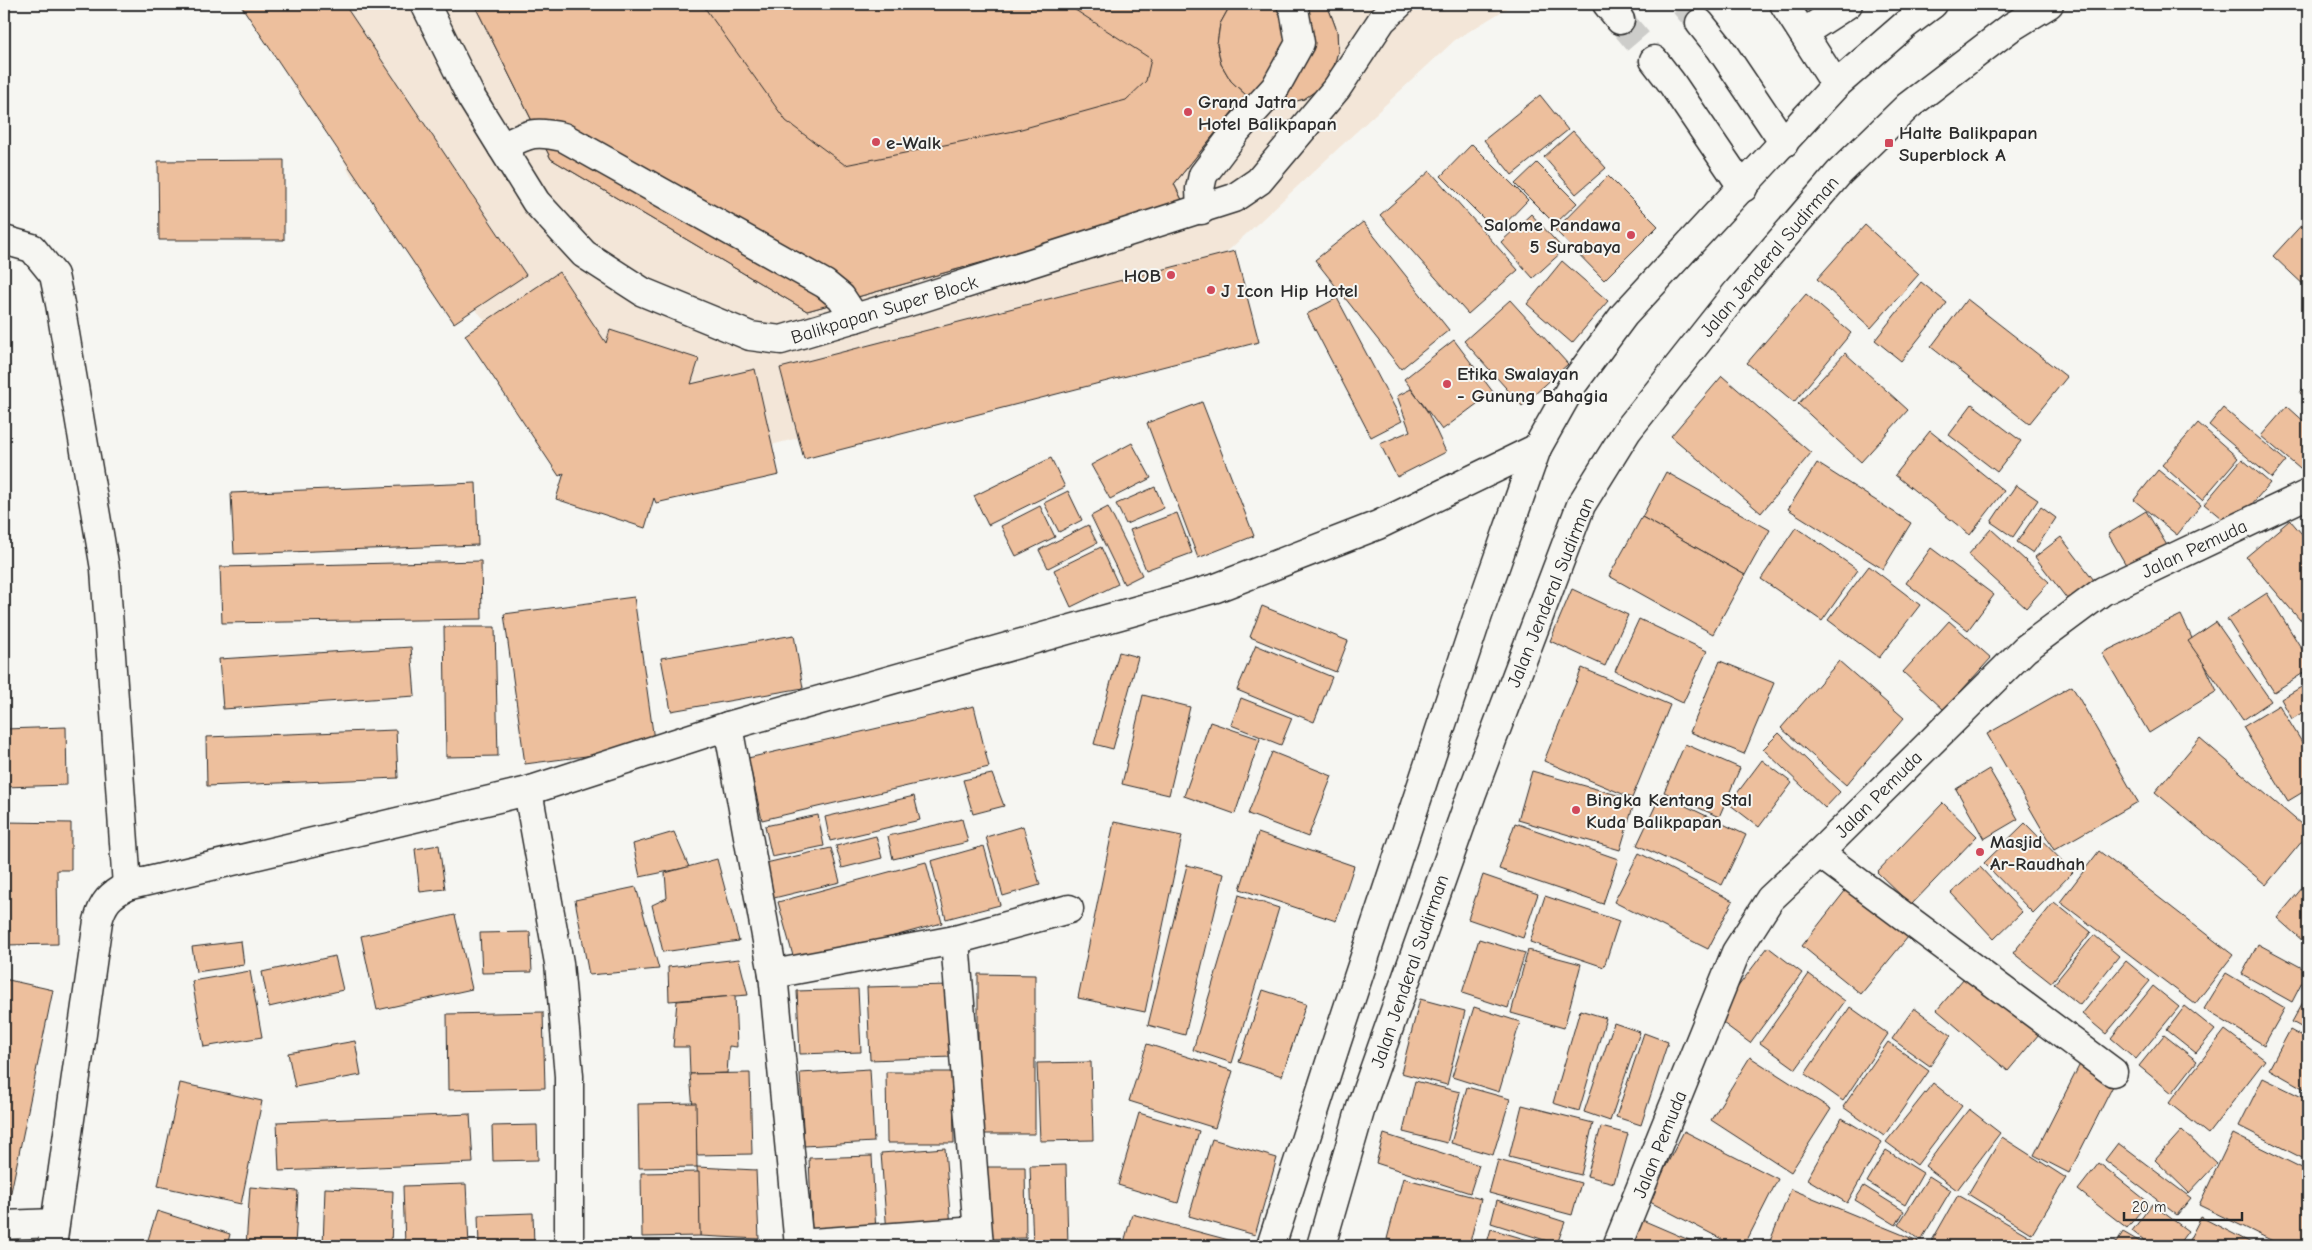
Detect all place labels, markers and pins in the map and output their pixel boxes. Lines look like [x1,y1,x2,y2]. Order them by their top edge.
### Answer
place label: Grand Jatra Hotel Balikpapan [1198,91,1337,135]
marker: Grand Jatra Hotel Balikpapan [1182,106,1194,118]
place label: Halte Balikpapan Superblock A [1899,122,2038,166]
place label: e-Walk [886,132,942,154]
marker: e-Walk [870,136,882,148]
marker: Halte Balikpapan Superblock A [1883,137,1895,149]
place label: Salome Pandawa 5 Surabaya [1484,214,1621,258]
marker: Salome Pandawa 5 Surabaya [1625,229,1637,241]
place label: HOB [1124,265,1161,287]
marker: HOB [1165,269,1177,281]
place label: J Icon Hip Hotel [1221,280,1358,302]
marker: J Icon Hip Hotel [1205,284,1217,296]
place label: Etika Swalayan - Gunung Bahagia [1457,363,1608,407]
marker: Etika Swalayan - Gunung Bahagia [1441,378,1453,390]
place label: Bingka Kentang Stal Kuda Balikpapan [1586,789,1752,833]
marker: Bingka Kentang Stal Kuda Balikpapan [1570,804,1582,816]
place label: Masjid Ar-Raudhah [1990,831,2085,875]
marker: Masjid Ar-Raudhah [1974,846,1986,858]

